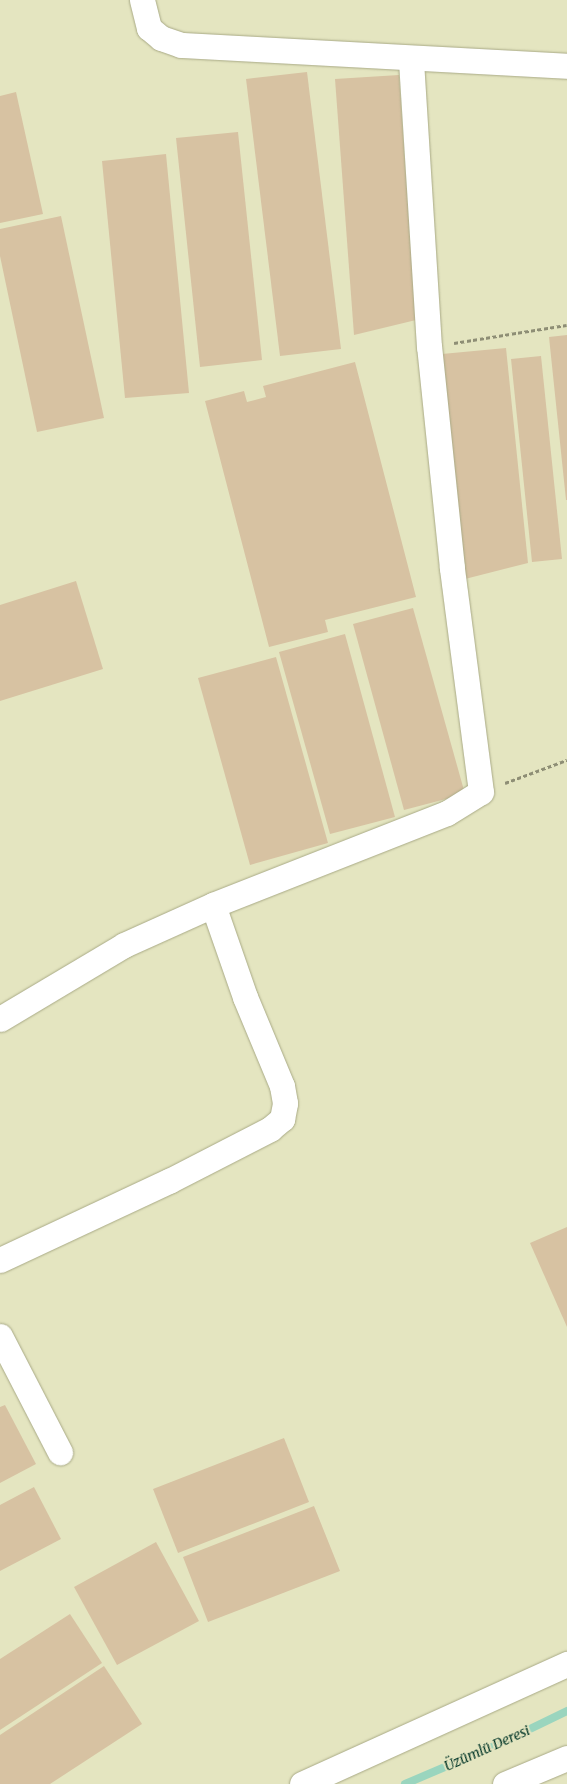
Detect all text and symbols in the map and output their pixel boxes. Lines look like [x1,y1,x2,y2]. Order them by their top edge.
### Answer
water label: Üzümlü Deresi [442,1722,532,1774]

